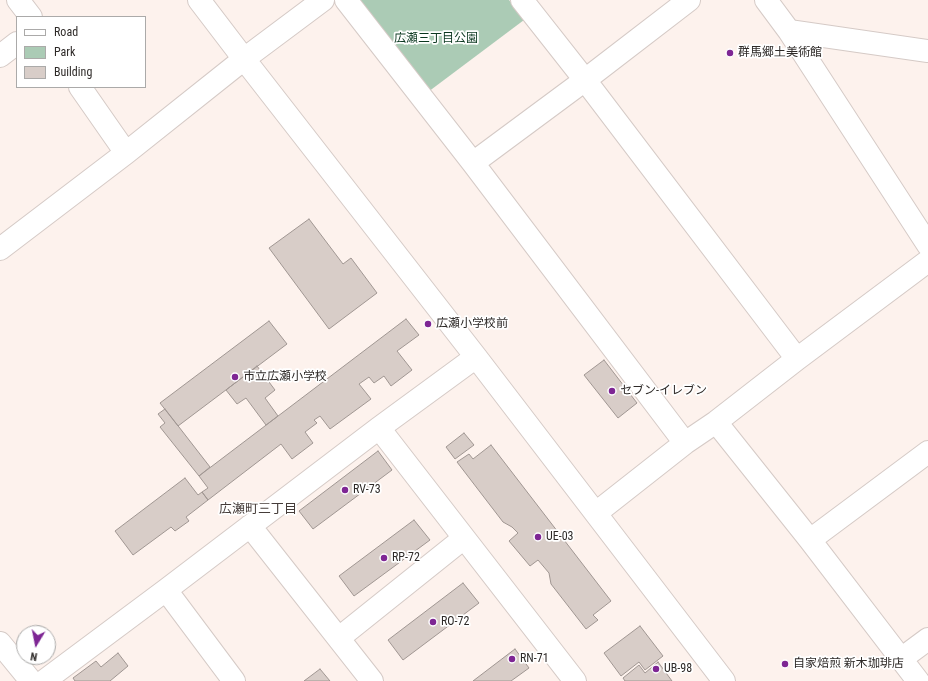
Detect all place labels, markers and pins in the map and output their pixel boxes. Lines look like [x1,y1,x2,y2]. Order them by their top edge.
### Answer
place label: 群馬郷土美術館 [738,46,822,60]
marker: 群馬郷土美術館 [725,48,735,58]
place label: 広瀬小学校前 [436,317,508,331]
marker: 広瀬小学校前 [423,319,433,329]
place label: 市立広瀬小学校 [243,370,327,384]
marker: 市立広瀬小学校 [230,372,240,382]
place label: セブン-イレブン [620,384,707,398]
marker: セブン-イレブン [607,386,617,396]
place label: RV-73 [353,483,381,497]
marker: RV-73 [340,485,350,495]
place label: UE-03 [546,530,574,544]
marker: UE-03 [533,532,543,542]
place label: RP-72 [392,551,420,565]
marker: RP-72 [379,553,389,563]
place label: RO-72 [441,615,469,629]
marker: RO-72 [428,617,438,627]
place label: RN-71 [520,652,549,666]
marker: RN-71 [507,654,517,664]
place label: 自家焙煎 新木珈琲店 [793,657,904,671]
marker: 自家焙煎 新木珈琲店 [780,659,790,669]
place label: UB-98 [664,662,692,676]
marker: UB-98 [651,664,661,674]

